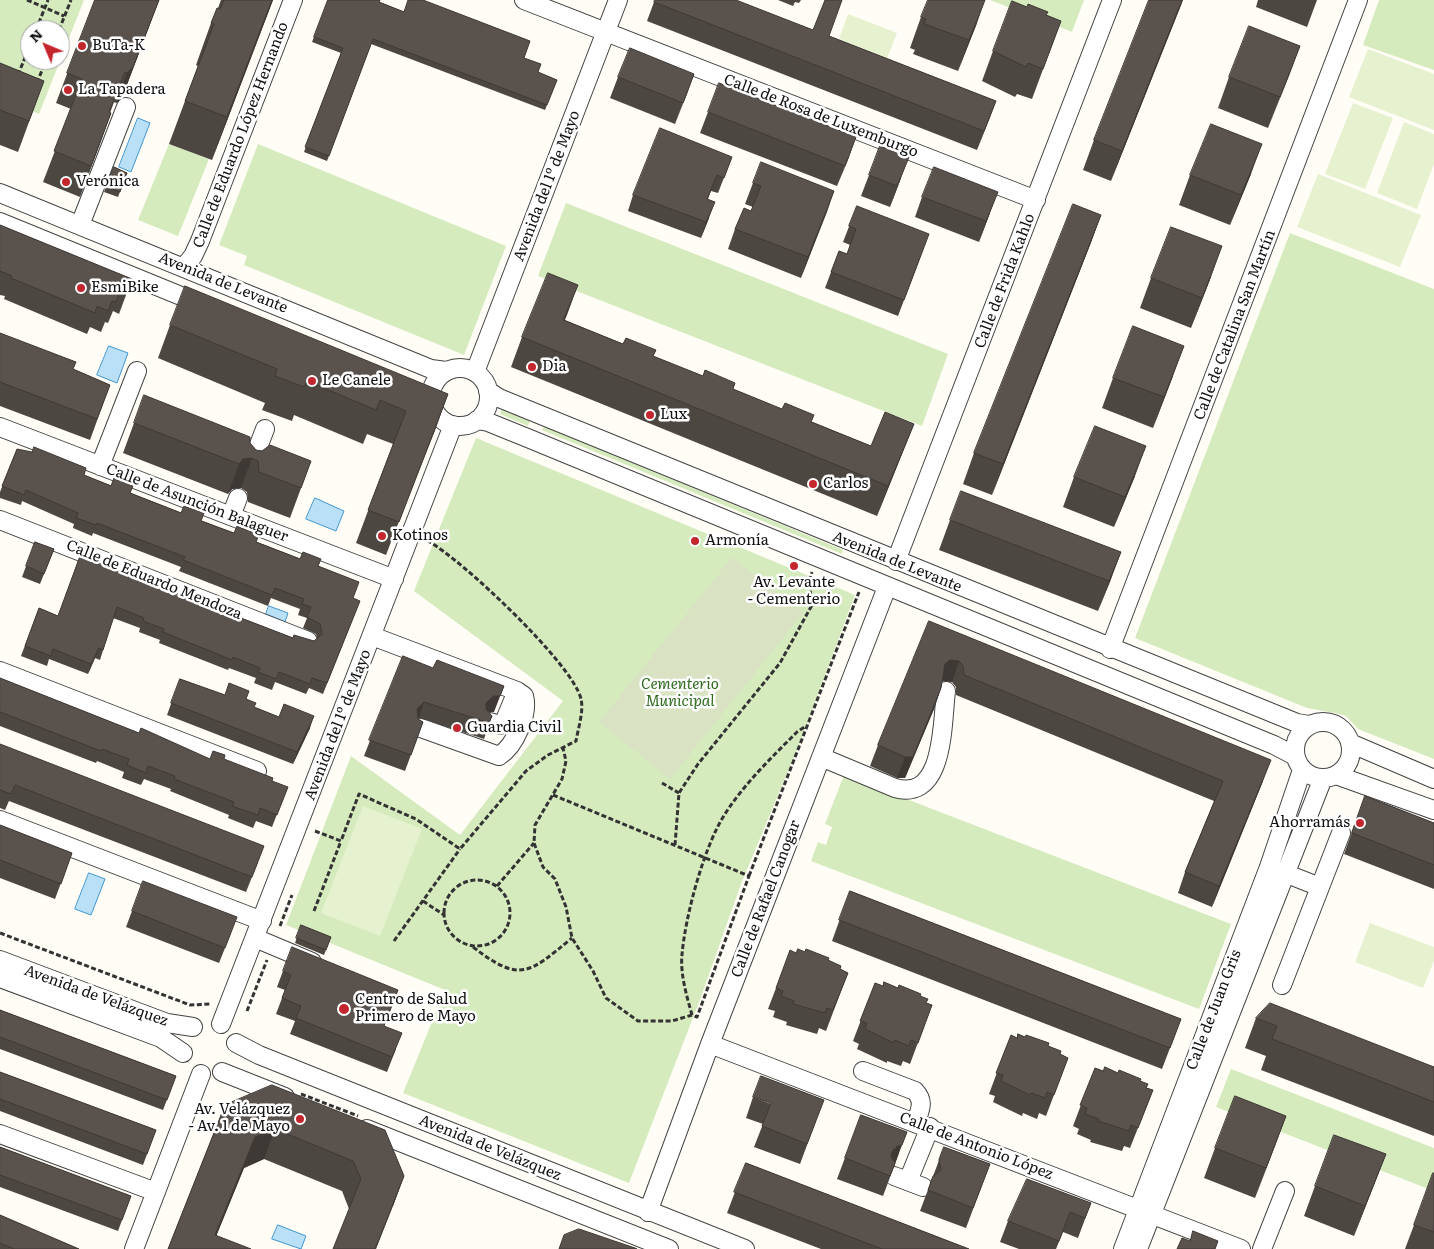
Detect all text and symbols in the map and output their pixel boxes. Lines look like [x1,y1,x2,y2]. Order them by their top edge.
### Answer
street label: Calle de Eduardo López Hernando [189,19,293,251]
north arrow [20,20,70,70]
text: N [24,24,46,46]
place label: BuTa-K [92,37,145,55]
marker: BuTa-K [76,40,88,52]
street label: Calle de Rosa de Luxemburgo [721,71,921,161]
place label: La Tapadera [78,81,166,99]
marker: La Tapadera [62,84,74,96]
street label: Avenida del 1º de Mayo [510,108,584,264]
place label: Verónica [76,173,139,191]
marker: Verónica [60,176,72,188]
street label: Calle de Frida Kahlo [971,211,1039,351]
street label: Calle de Catalina San Martín [1190,227,1280,423]
street label: Avenida de Levante [156,249,290,317]
place label: EsmiBike [91,279,159,297]
marker: EsmiBike [75,282,87,294]
place label: Dia [542,358,567,376]
marker: Dia [526,361,538,373]
place label: Le Canele [322,372,391,390]
marker: Le Canele [306,375,318,387]
place label: Lux [660,406,687,424]
marker: Lux [644,409,656,421]
street label: Calle de Asunción Balaguer [103,460,291,546]
place label: Carlos [823,475,868,493]
marker: Carlos [807,478,819,490]
place label: Kotinos [392,527,448,545]
street label: Avenida de Levante [830,528,964,596]
marker: Kotinos [376,530,388,542]
place label: Armonía [705,532,769,550]
marker: Armonía [689,535,701,547]
street label: Calle de Eduardo Mendoza [63,536,245,624]
marker: Av. Levante - Cementerio [788,560,800,572]
place label: Av. Levante - Cementerio [748,574,840,609]
street label: Avenida del 1º de Mayo [301,647,375,803]
park label: Cementerio Municipal [641,676,719,711]
place label: Guardia Civil [467,719,562,737]
marker: Guardia Civil [451,722,463,734]
place label: Ahorramás [1269,814,1350,832]
marker: Ahorramás [1354,817,1366,829]
street label: Calle de Rafael Canogar [728,818,804,980]
street label: Calle de Juan Gris [1183,947,1245,1073]
street label: Avenida de Velázquez [22,962,170,1030]
place label: Centro de Salud Primero de Mayo [355,991,476,1026]
marker: Centro de Salud Primero de Mayo [337,1002,351,1016]
place label: Av. Velázquez - Av. 1 de Mayo [189,1101,290,1136]
street label: Calle de Antonio López [897,1108,1055,1184]
street label: Avenida de Velázquez [416,1111,564,1185]
marker: Av. Velázquez - Av. 1 de Mayo [294,1113,306,1125]

